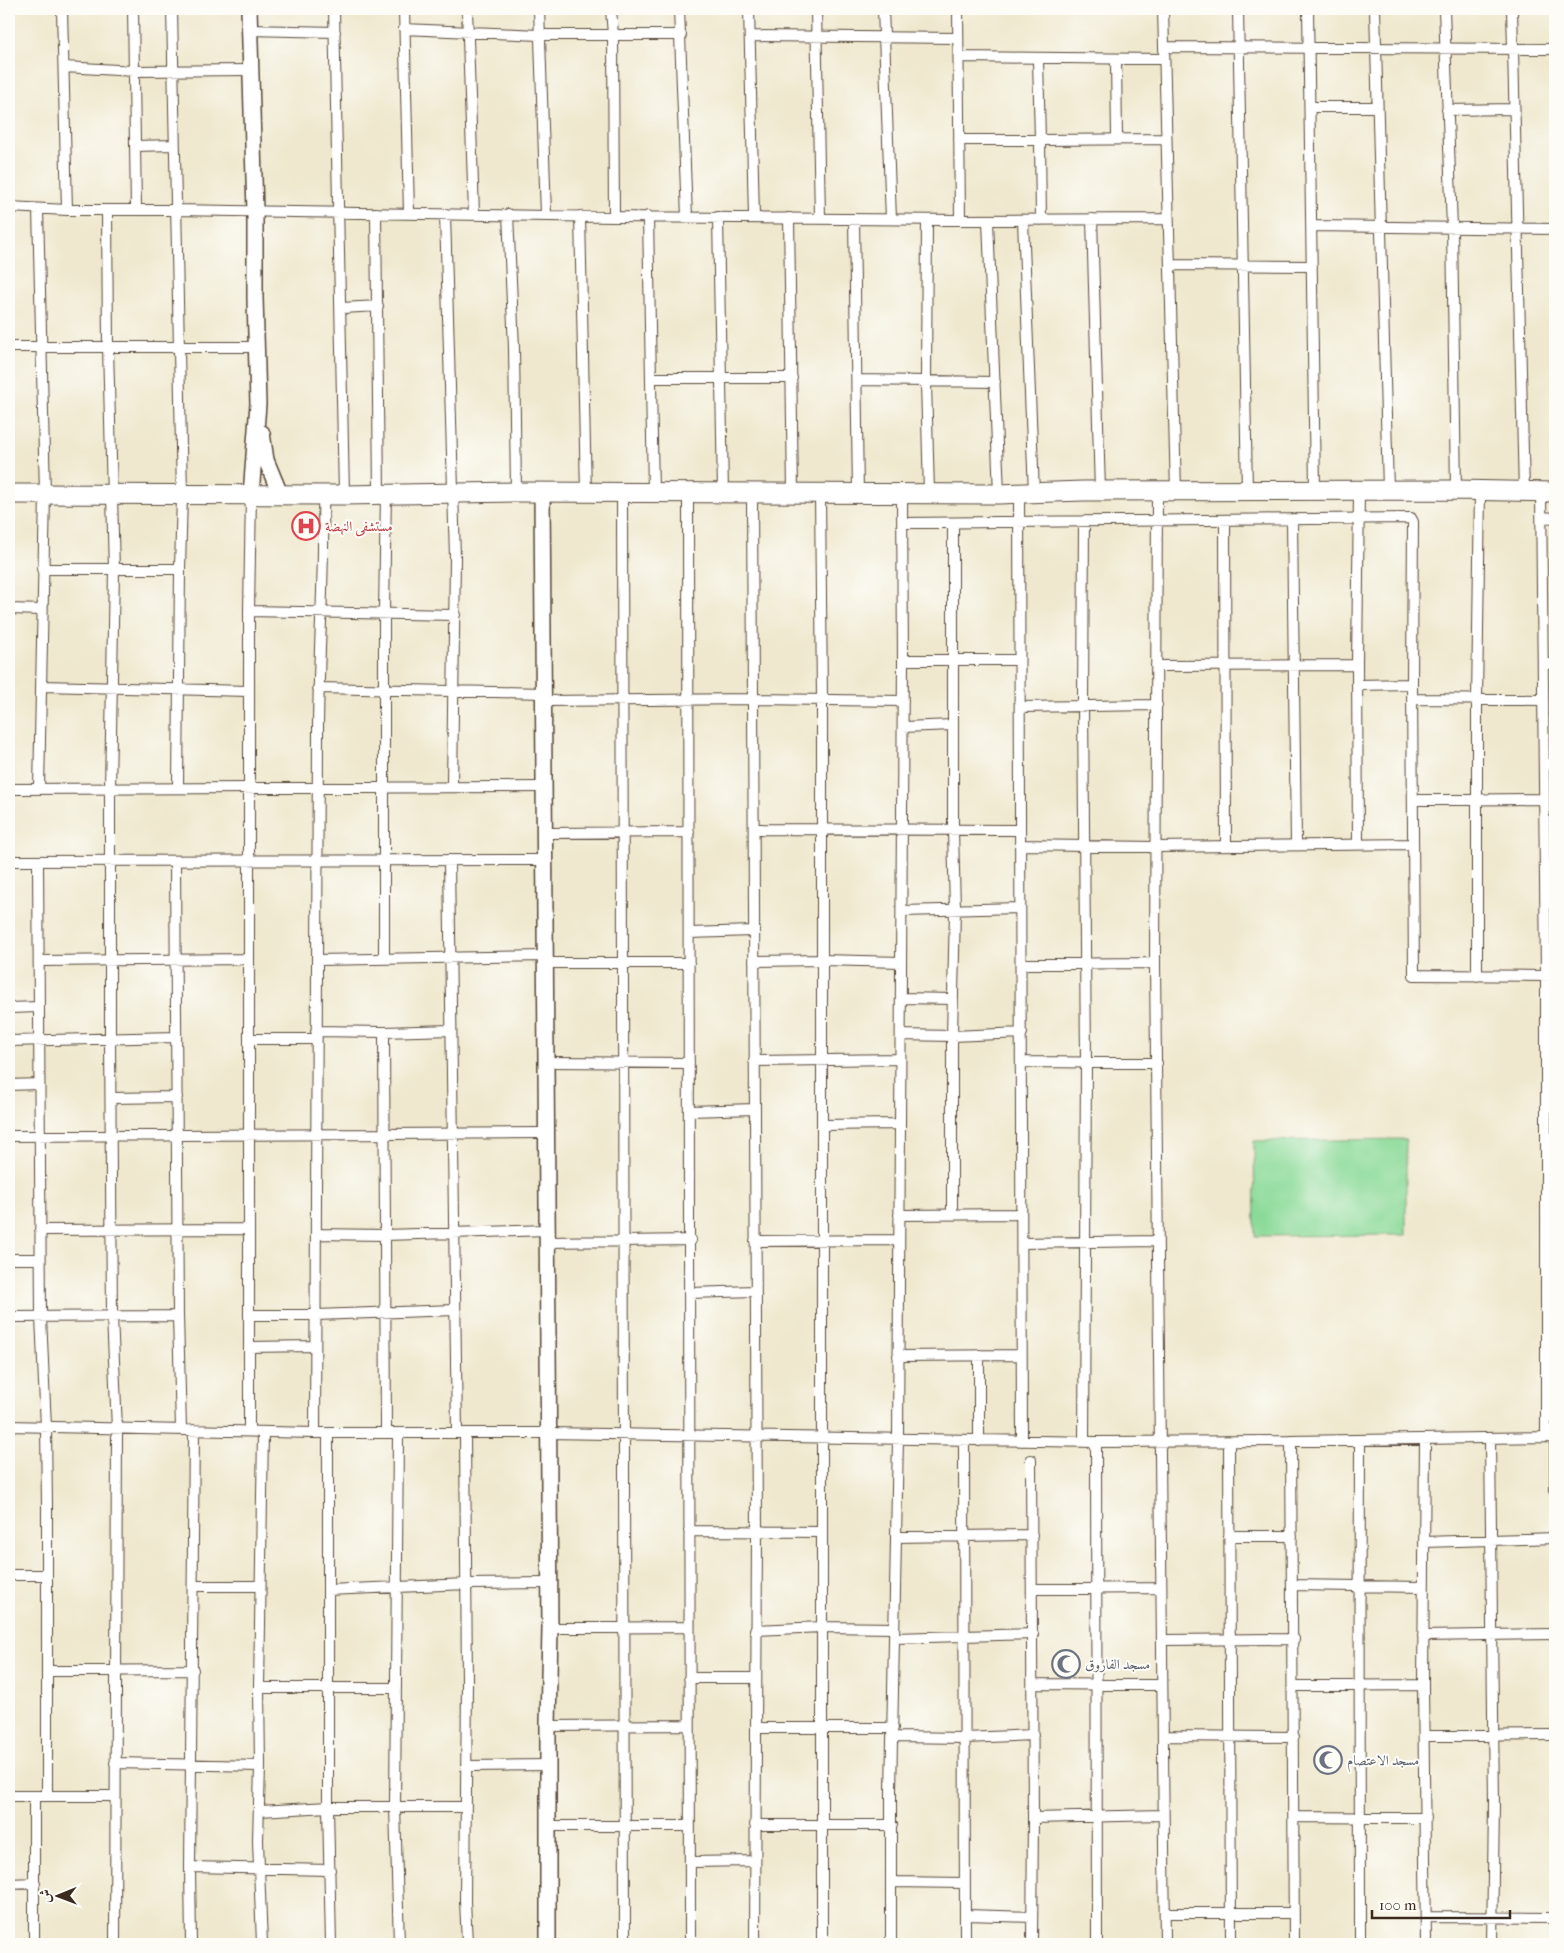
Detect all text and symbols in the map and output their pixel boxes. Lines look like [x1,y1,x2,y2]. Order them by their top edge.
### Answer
hospital icon: مستشفى النهضة [291,511,321,541]
place label: مستشفى النهضة [325,518,393,537]
mosque icon: مسجد الفاروق [1051,1649,1081,1679]
place label: مسجد الفاروق [1085,1656,1150,1673]
mosque icon: مسجد الاعتصام [1313,1745,1343,1775]
place label: مسجد الاعتصام [1347,1752,1419,1773]
north arrow [32,1870,82,1920]
scale bar [1372,1888,1509,1920]
text: ش [37,1889,54,1903]
text: 100 m [1379,1896,1417,1914]

